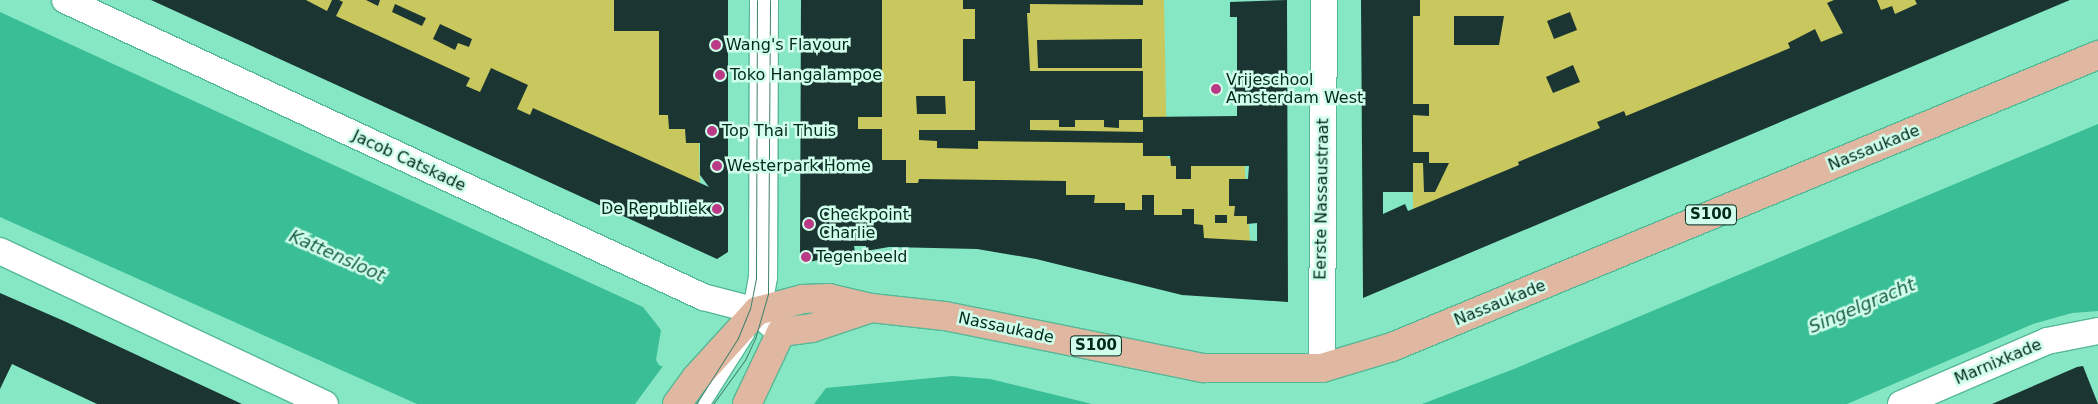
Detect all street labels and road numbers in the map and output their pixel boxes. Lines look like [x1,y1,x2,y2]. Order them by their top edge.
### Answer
street label: Eerste Nassaustraat [1311,118,1333,280]
street label: Nassaukade [1825,121,1923,175]
street label: Jacob Catskade [349,126,469,196]
road number: S100 [1685,202,1737,228]
street label: Nassaukade [1451,276,1549,330]
street label: Nassaukade [956,309,1056,347]
road number: S100 [1070,334,1122,358]
street label: Marnixkade [1952,335,2044,389]

